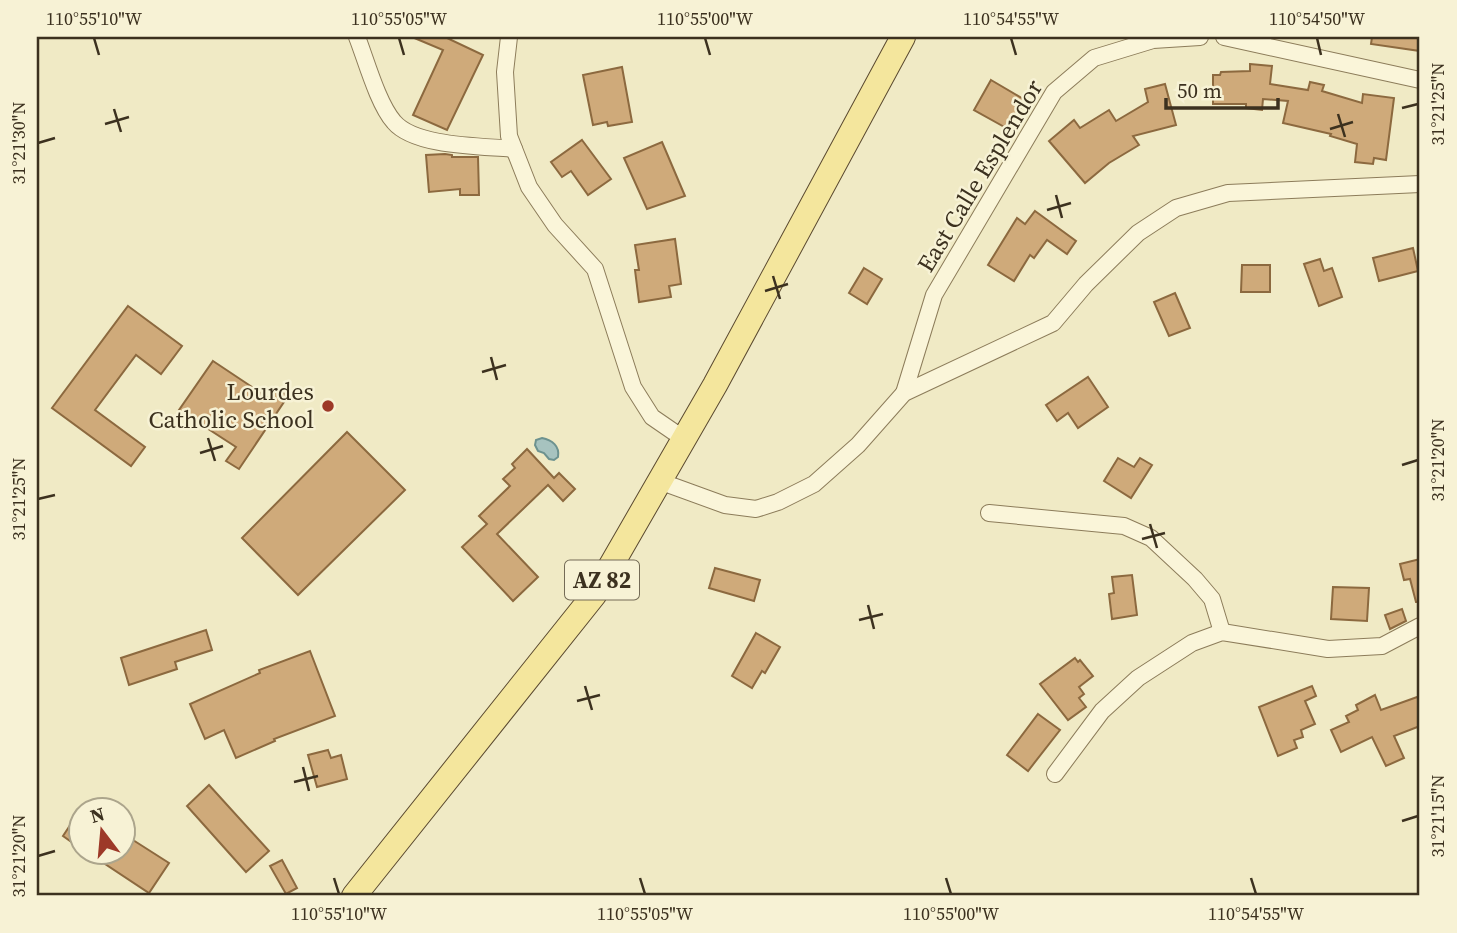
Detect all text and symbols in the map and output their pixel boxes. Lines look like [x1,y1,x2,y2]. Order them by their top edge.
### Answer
text: 110°55'10"W [46,6,143,31]
text: 110°55'05"W [351,6,448,31]
text: 110°55'00"W [657,6,754,31]
text: 110°54'55"W [963,6,1060,31]
text: 110°54'50"W [1269,6,1366,31]
text: 31°21'25"N [1425,63,1450,145]
scale bar [1166,66,1278,110]
street label: East Calle Esplendor [909,73,1050,278]
text: 50 m [1177,76,1222,105]
text: 31°21'30"N [6,102,31,184]
place label: Lourdes Catholic School [148,375,314,436]
marker: Lourdes Catholic School [320,398,336,414]
text: 31°21'20"N [1425,419,1450,501]
text: 31°21'25"N [6,458,31,540]
road number: AZ 82 [565,560,639,600]
text: 31°21'15"N [1425,775,1450,857]
north arrow [66,796,136,866]
text: N [87,800,108,829]
text: 31°21'20"N [6,815,31,897]
text: 110°55'10"W [291,901,388,926]
text: 110°55'05"W [597,901,694,926]
text: 110°55'00"W [903,901,1000,926]
text: 110°54'55"W [1208,901,1305,926]

